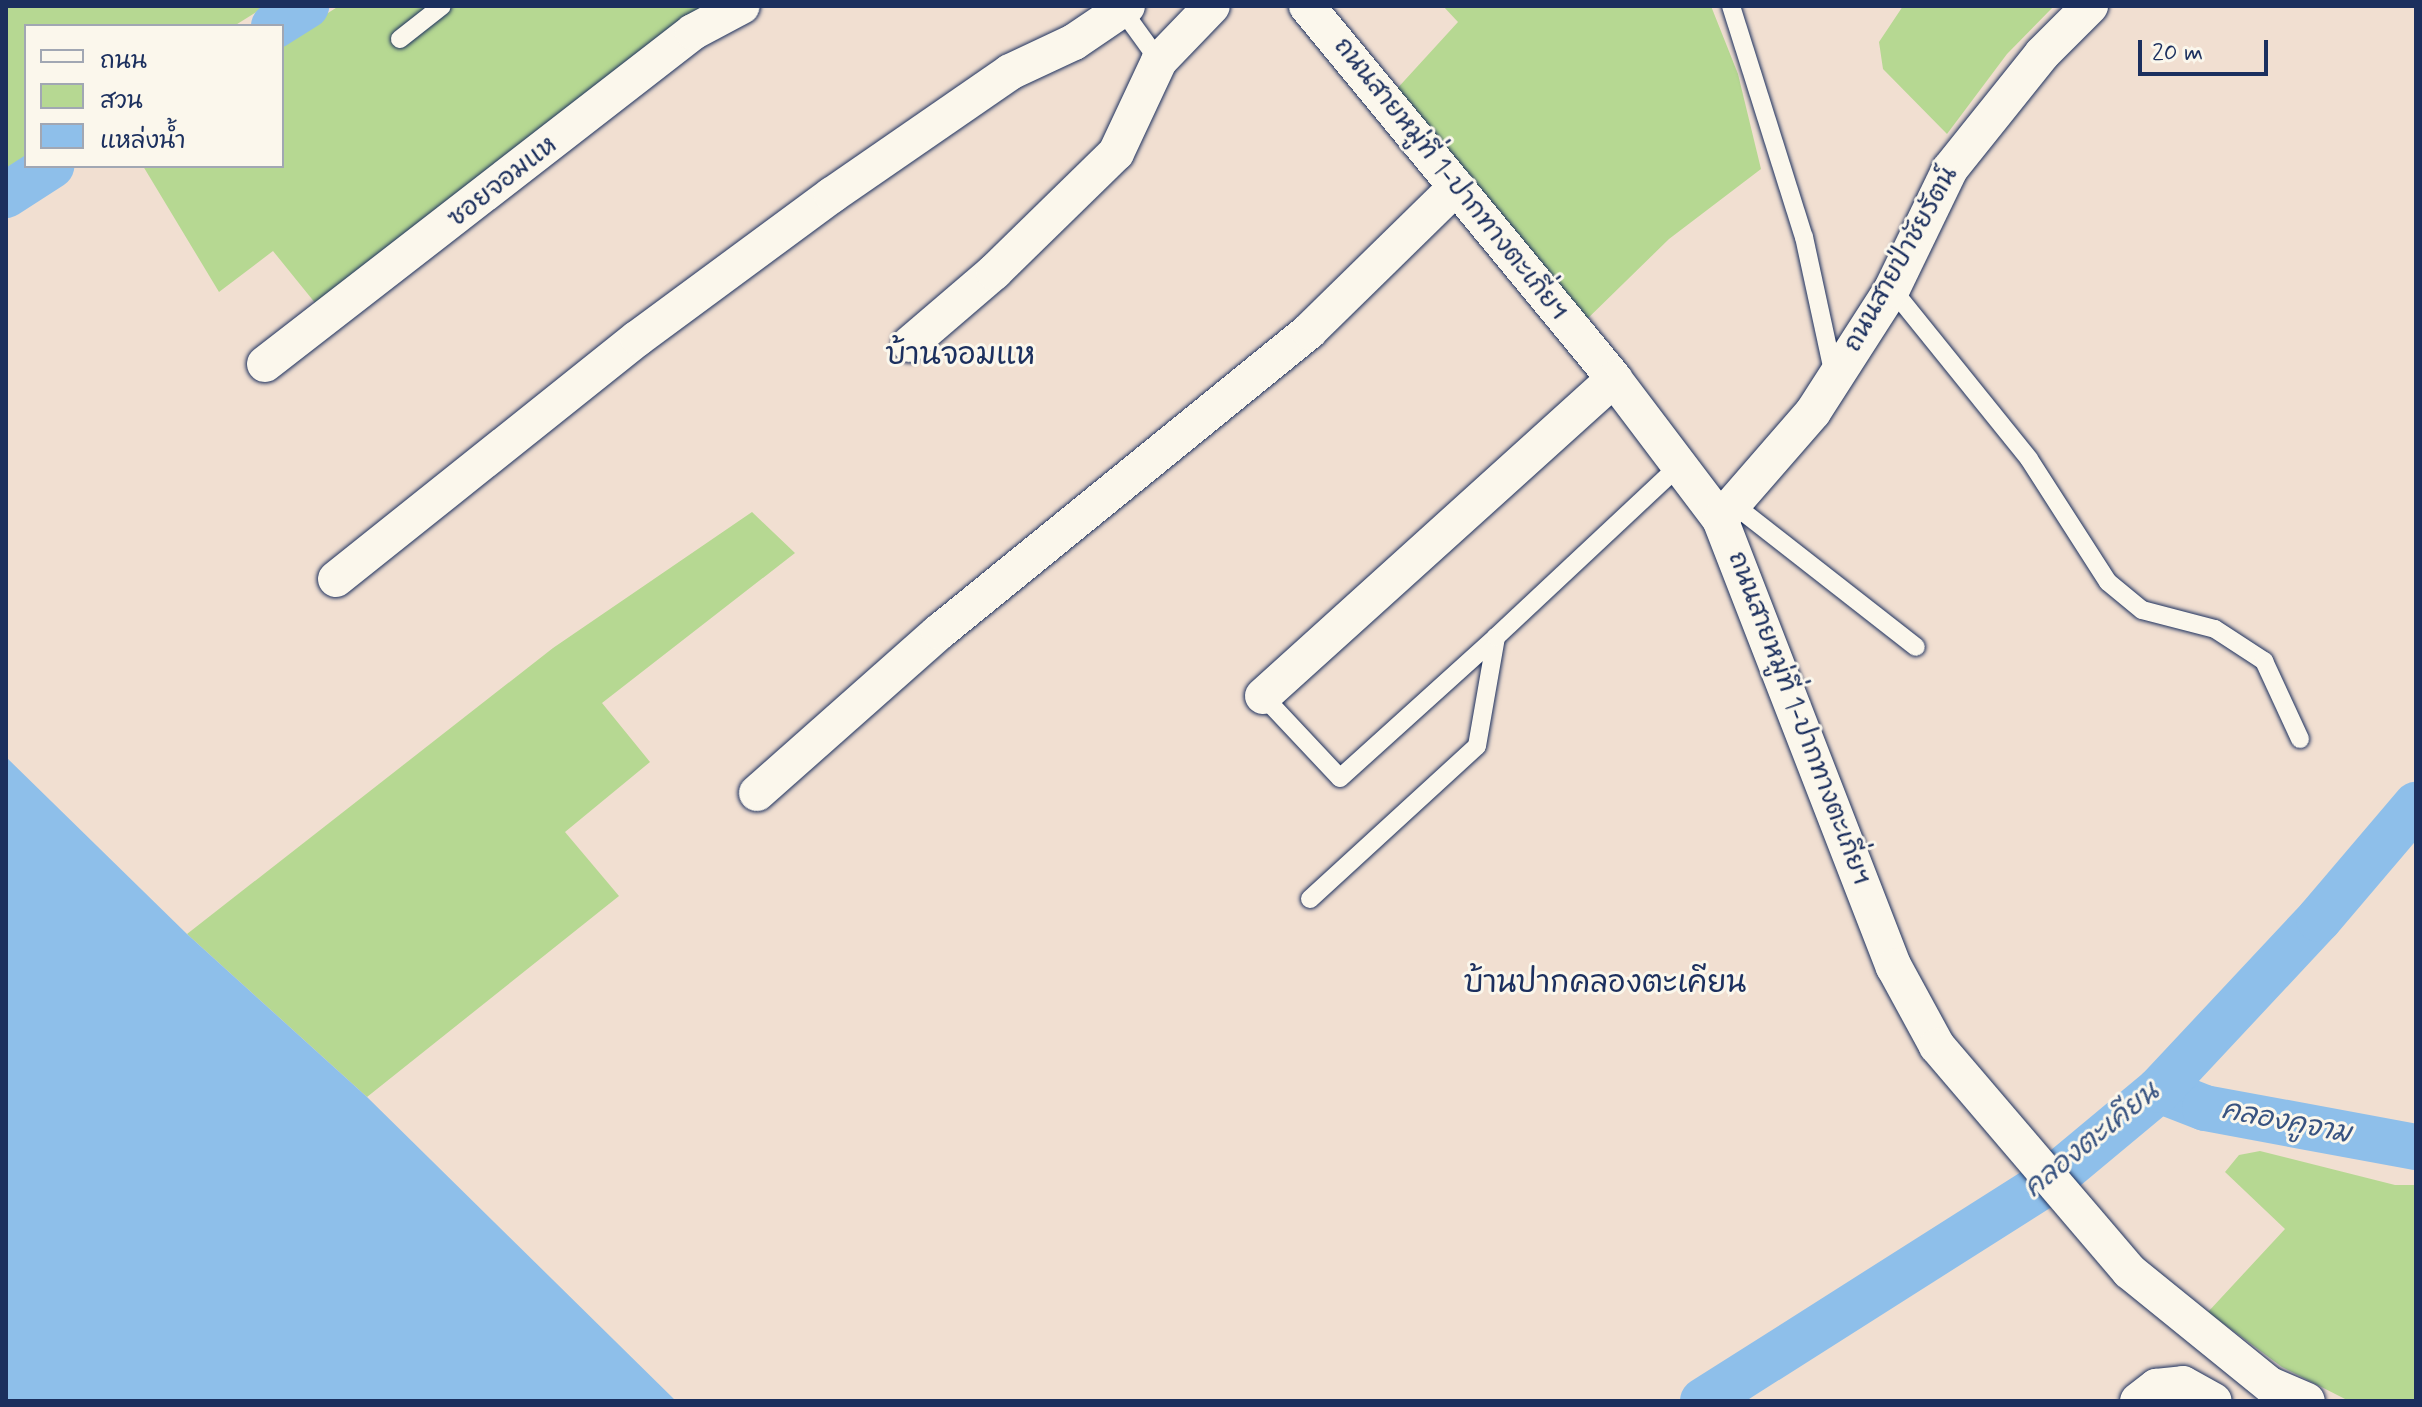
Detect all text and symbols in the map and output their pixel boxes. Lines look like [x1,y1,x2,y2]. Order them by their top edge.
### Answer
legend [24,24,284,168]
scale bar [2142,24,2272,74]
street label: ถนนสายหมู่ที่ 1-ปากทางตะเกี่ยฯ [1326,32,1574,328]
text: 20 m [2152,38,2203,69]
text: ถนน [100,46,147,77]
text: สวน [100,86,143,117]
text: แหล่งน้ำ [100,126,186,157]
street label: ซอยจอมแห [442,131,564,235]
street label: ถนนสายป่าชัยรัตน์ [1838,162,1966,358]
district label: บ้านจอมแห [885,338,1035,374]
street label: ถนนสายหมู่ที่ 1-ปากทางตะเกี่ยฯ [1720,547,1876,891]
district label: บ้านปากคลองตะเคียน [1464,966,1746,1002]
water label: คลองตะเคียน [2018,1076,2166,1206]
water label: คลองคูจาม [2219,1094,2353,1152]

